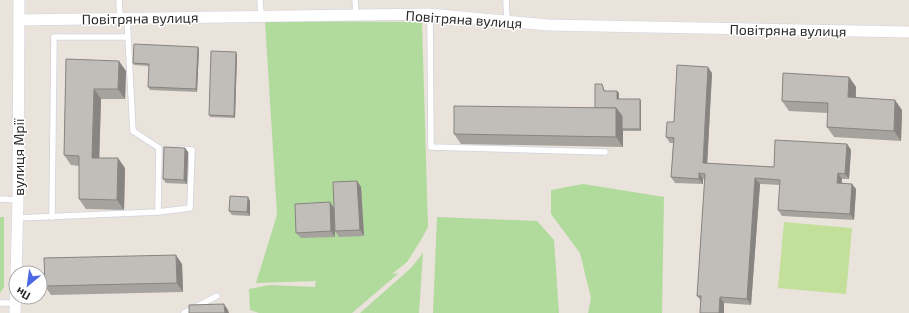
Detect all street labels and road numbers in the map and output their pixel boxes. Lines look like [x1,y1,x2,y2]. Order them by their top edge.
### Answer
street label: Повітряна вулиця [405,6,523,32]
street label: Повітряна вулиця [81,8,199,28]
street label: Повітряна вулиця [729,20,847,40]
street label: вулиця Мрії [10,118,27,196]

